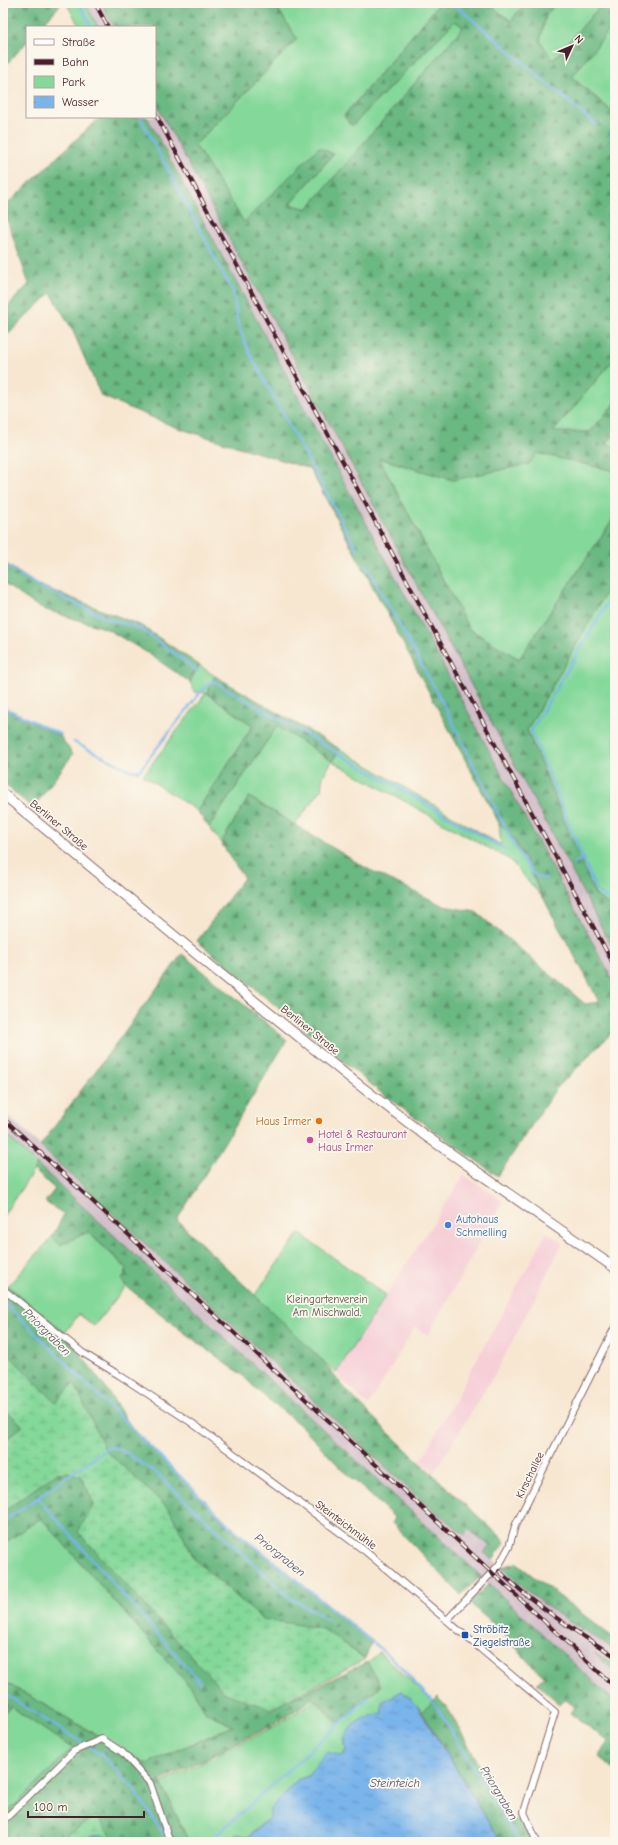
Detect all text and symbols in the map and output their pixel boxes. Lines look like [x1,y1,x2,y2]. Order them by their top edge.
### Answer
legend [26,26,156,118]
north arrow [552,26,592,66]
text: N [572,32,586,47]
text: Straße [62,35,95,49]
text: Bahn [62,55,89,69]
text: Park [62,75,85,89]
text: Wasser [62,95,99,109]
street label: Berliner Straße [27,797,91,853]
street label: Berliner Straße [278,1002,342,1058]
place label: Haus Irmer [256,1115,312,1128]
marker: Haus Irmer [314,1116,324,1126]
place label: Hotel & Restaurant Haus Irmer [318,1128,407,1154]
marker: Hotel & Restaurant Haus Irmer [305,1135,315,1145]
place label: Autohaus Schmelling [456,1213,507,1239]
marker: Autohaus Schmelling [443,1220,453,1230]
park label: Kleingartenverein Am Mischwald. [286,1293,368,1319]
water label: Priorgraben [21,1306,74,1359]
street label: Kirschallee [513,1449,547,1500]
street label: Steinteichmühle [313,1498,380,1553]
water label: Priorgraben [252,1530,308,1580]
place label: Ströbitz Ziegelstraße [473,1623,531,1649]
marker: Ströbitz Ziegelstraße [460,1630,470,1640]
water label: Priorgraben [477,1763,521,1823]
water label: Steinteich [370,1776,420,1790]
scale bar [28,1793,144,1819]
text: 100 m [34,1800,67,1814]

